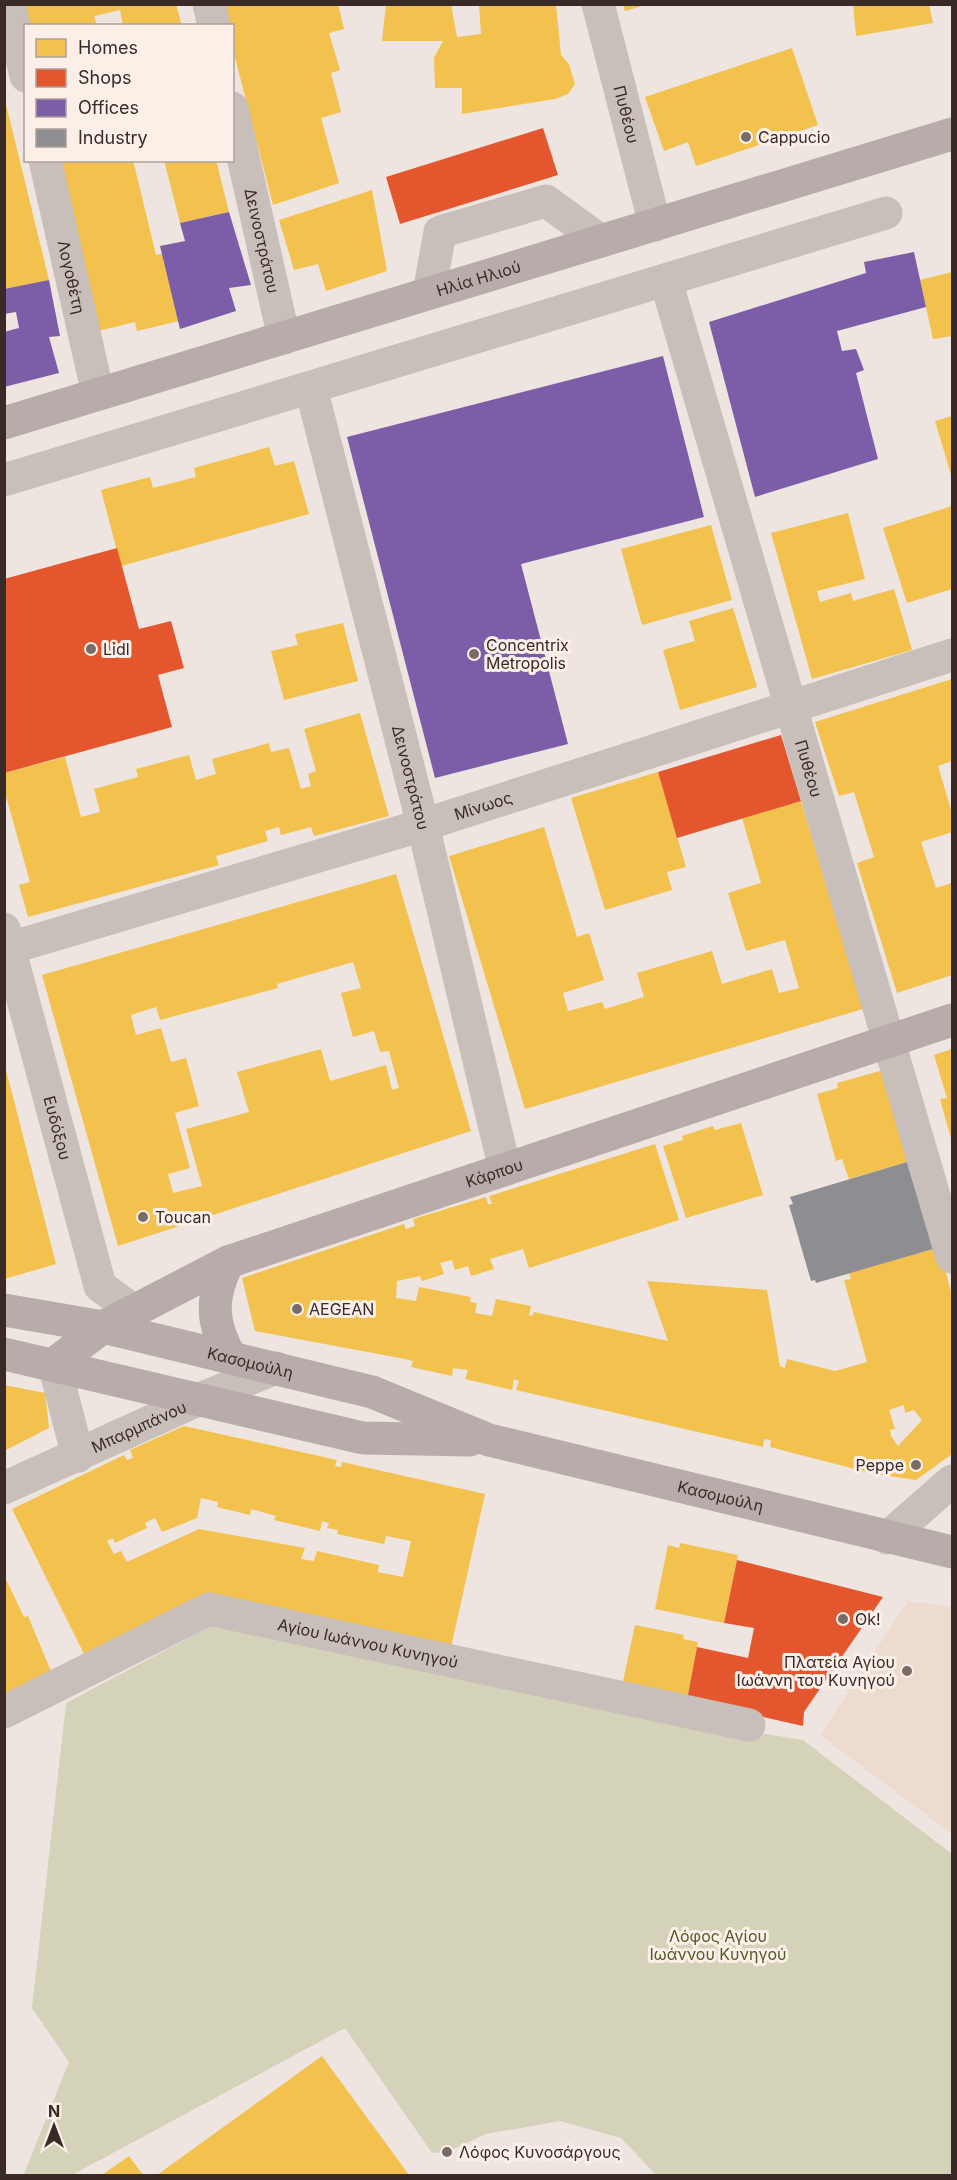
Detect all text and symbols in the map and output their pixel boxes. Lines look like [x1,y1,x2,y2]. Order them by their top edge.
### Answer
legend [24,24,234,162]
text: Homes [78,37,138,58]
text: Shops [78,67,132,88]
street label: Πυθέου [609,83,644,145]
text: Offices [78,97,139,118]
text: Industry [78,127,148,148]
place label: Cappucio [758,127,830,147]
marker: Cappucio [739,130,753,144]
street label: Δεινοστράτου [240,186,284,295]
street label: Λογοθέτη [53,238,90,316]
street label: Ηλία Ηλιού [434,256,523,301]
place label: Concentrix Metropolis [486,635,569,673]
place label: Lidl [103,639,130,659]
marker: Lidl [84,642,98,656]
marker: Concentrix Metropolis [467,647,481,661]
street label: Δεινοστράτου [388,723,434,832]
street label: Πυθέου [791,737,827,800]
street label: Μίνωος [452,787,515,824]
street label: Ευδόξου [39,1094,76,1162]
street label: Κάρπου [463,1154,525,1192]
place label: Toucan [155,1207,211,1227]
marker: Toucan [136,1210,150,1224]
place label: AEGEAN [309,1299,374,1319]
marker: AEGEAN [290,1302,304,1316]
street label: Κασομούλη [205,1343,295,1383]
street label: Μπαρμπάνου [88,1397,189,1457]
place label: Peppe [856,1455,904,1475]
marker: Peppe [909,1458,923,1472]
street label: Κασομούλη [676,1476,766,1516]
place label: Ok! [855,1609,881,1629]
marker: Ok! [836,1612,850,1626]
street label: Αγίου Ιωάννου Κυνηγού [276,1614,460,1672]
place label: Πλατεία Αγίου Ιωάννη του Κυνηγού [737,1652,895,1690]
marker: Πλατεία Αγίου Ιωάννη του Κυνηγού [900,1664,914,1678]
park label: Λόφος Αγίου Ιωάννου Κυνηγού [650,1926,786,1964]
north arrow [24,2096,84,2156]
text: N [48,2101,60,2121]
place label: Λόφος Κυνοσάργους [459,2142,621,2162]
marker: Λόφος Κυνοσάργους [440,2145,454,2159]

